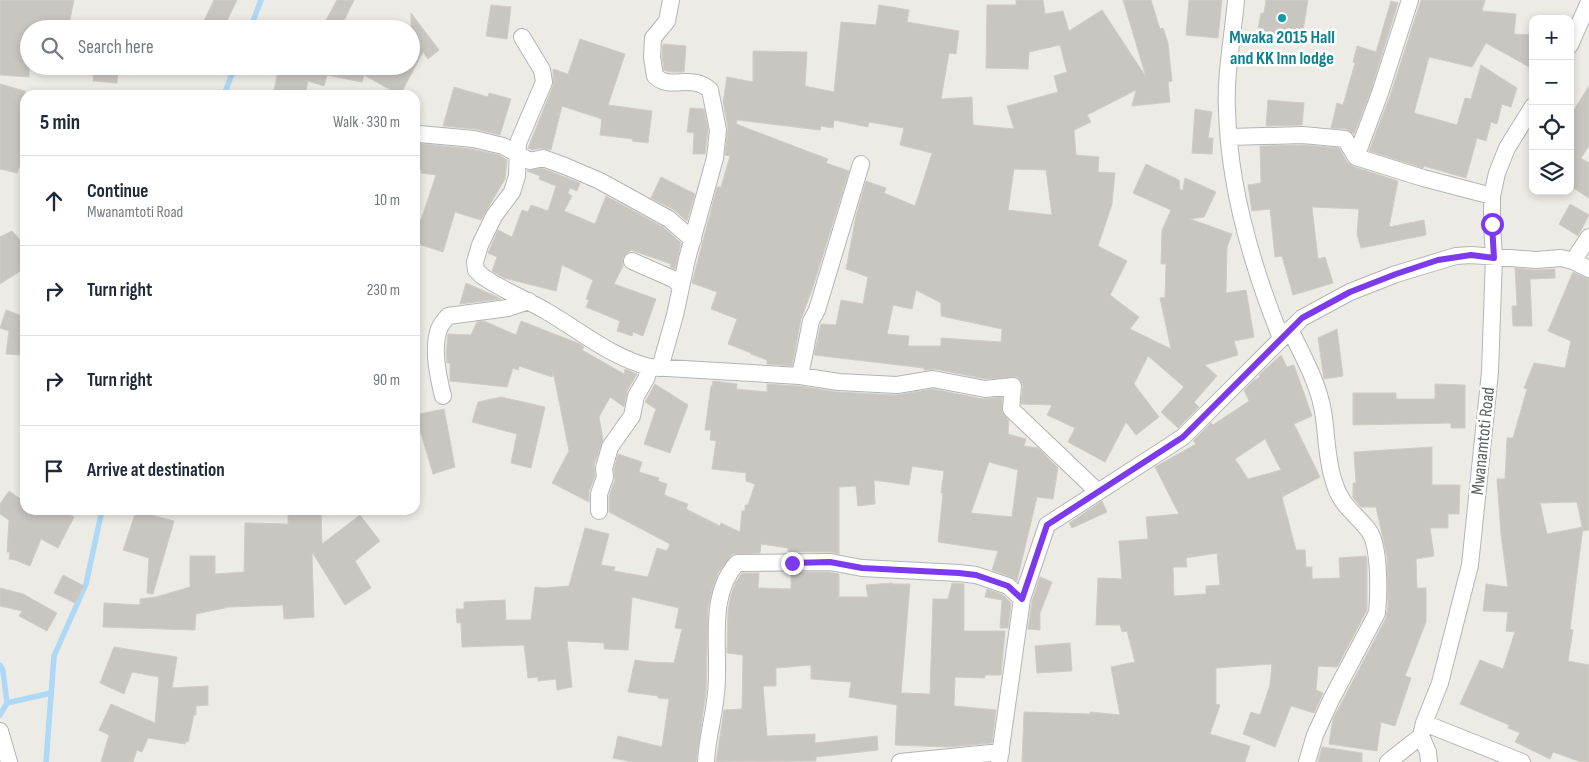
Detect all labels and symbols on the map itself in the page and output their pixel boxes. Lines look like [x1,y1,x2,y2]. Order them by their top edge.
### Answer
marker: Mwaka 2015 Hall and KK Inn lodge [1276,12,1288,24]
place label: Mwaka 2015 Hall and KK Inn lodge [1229,27,1335,69]
route start [1481,213,1504,236]
street label: Mwanamtoti Road [1467,386,1499,496]
route end [781,552,804,575]

